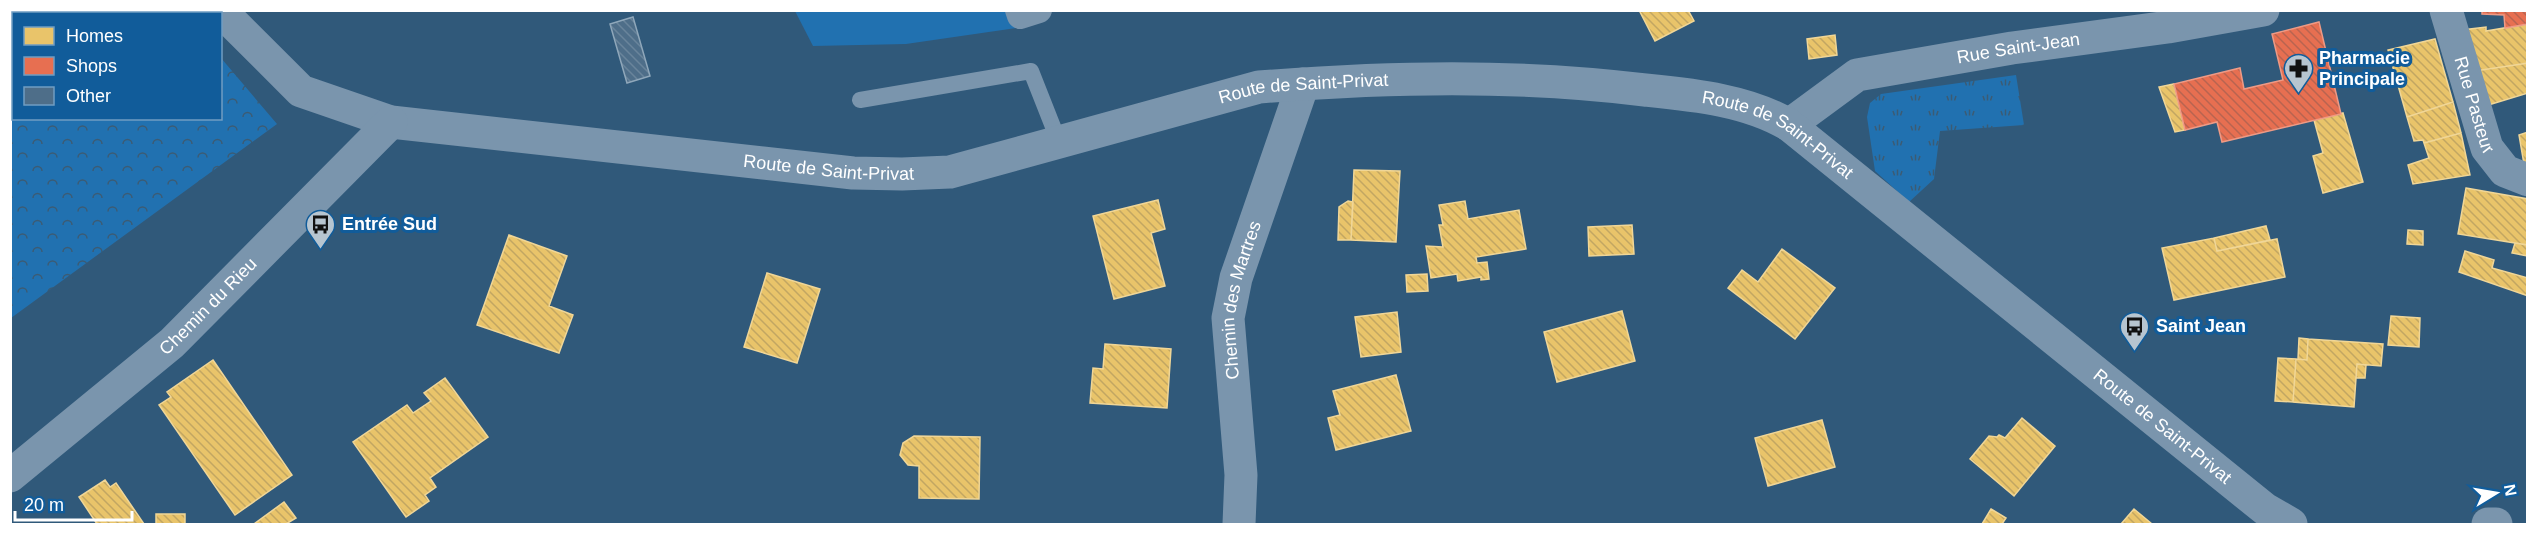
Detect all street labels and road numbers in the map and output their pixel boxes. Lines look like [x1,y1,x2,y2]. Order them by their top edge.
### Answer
street label: Rue Saint-Jean [1955,29,2081,67]
street label: Rue Pasteur [2450,54,2498,158]
street label: Route de Saint-Privat [1216,70,1389,108]
street label: Route de Saint-Privat [1701,87,1857,183]
street label: Route de Saint-Privat [742,151,914,184]
street label: Chemin des Martres [1218,218,1265,380]
street label: Chemin du Rieu [155,254,261,359]
street label: Route de Saint-Privat [2090,365,2235,488]

